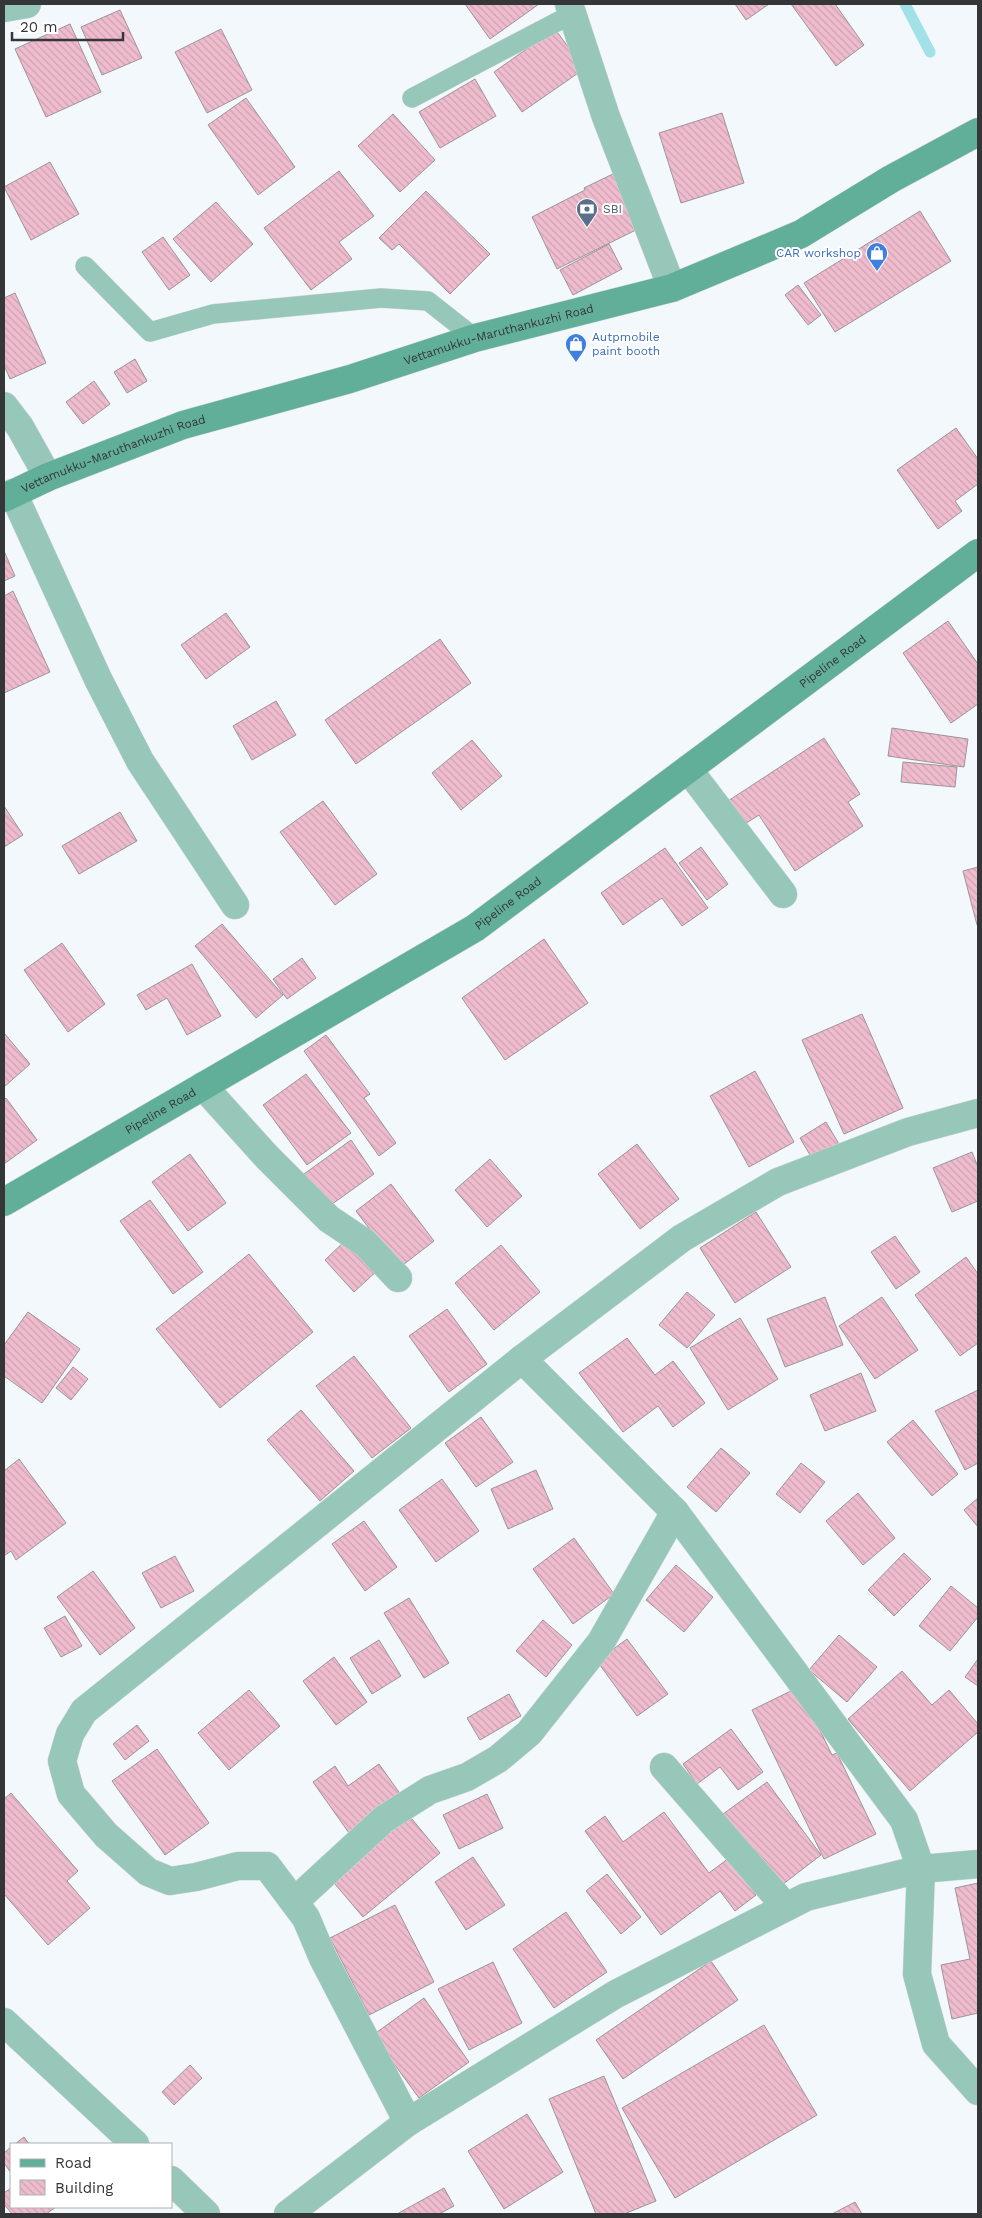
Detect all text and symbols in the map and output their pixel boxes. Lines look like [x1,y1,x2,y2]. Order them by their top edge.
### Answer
scale bar [12,10,124,42]
text: 20 m [20,18,58,36]
bank icon: SBI [575,197,599,228]
place label: SBI [603,202,622,216]
shop icon: CAR workshop [865,241,889,272]
place label: CAR workshop [776,246,861,260]
street label: Vettamukku-Maruthankuzhi Road [402,301,595,368]
place label: Autpmobile paint booth [592,330,660,358]
shop icon: Autpmobile paint booth [564,332,588,363]
street label: Vettamukku-Maruthankuzhi Road [19,412,207,496]
street label: Pipeline Road [797,632,869,691]
street label: Pipeline Road [472,874,544,933]
street label: Pipeline Road [122,1085,198,1137]
legend [10,2143,172,2208]
text: Road [55,2154,92,2172]
text: Building [55,2179,113,2197]

